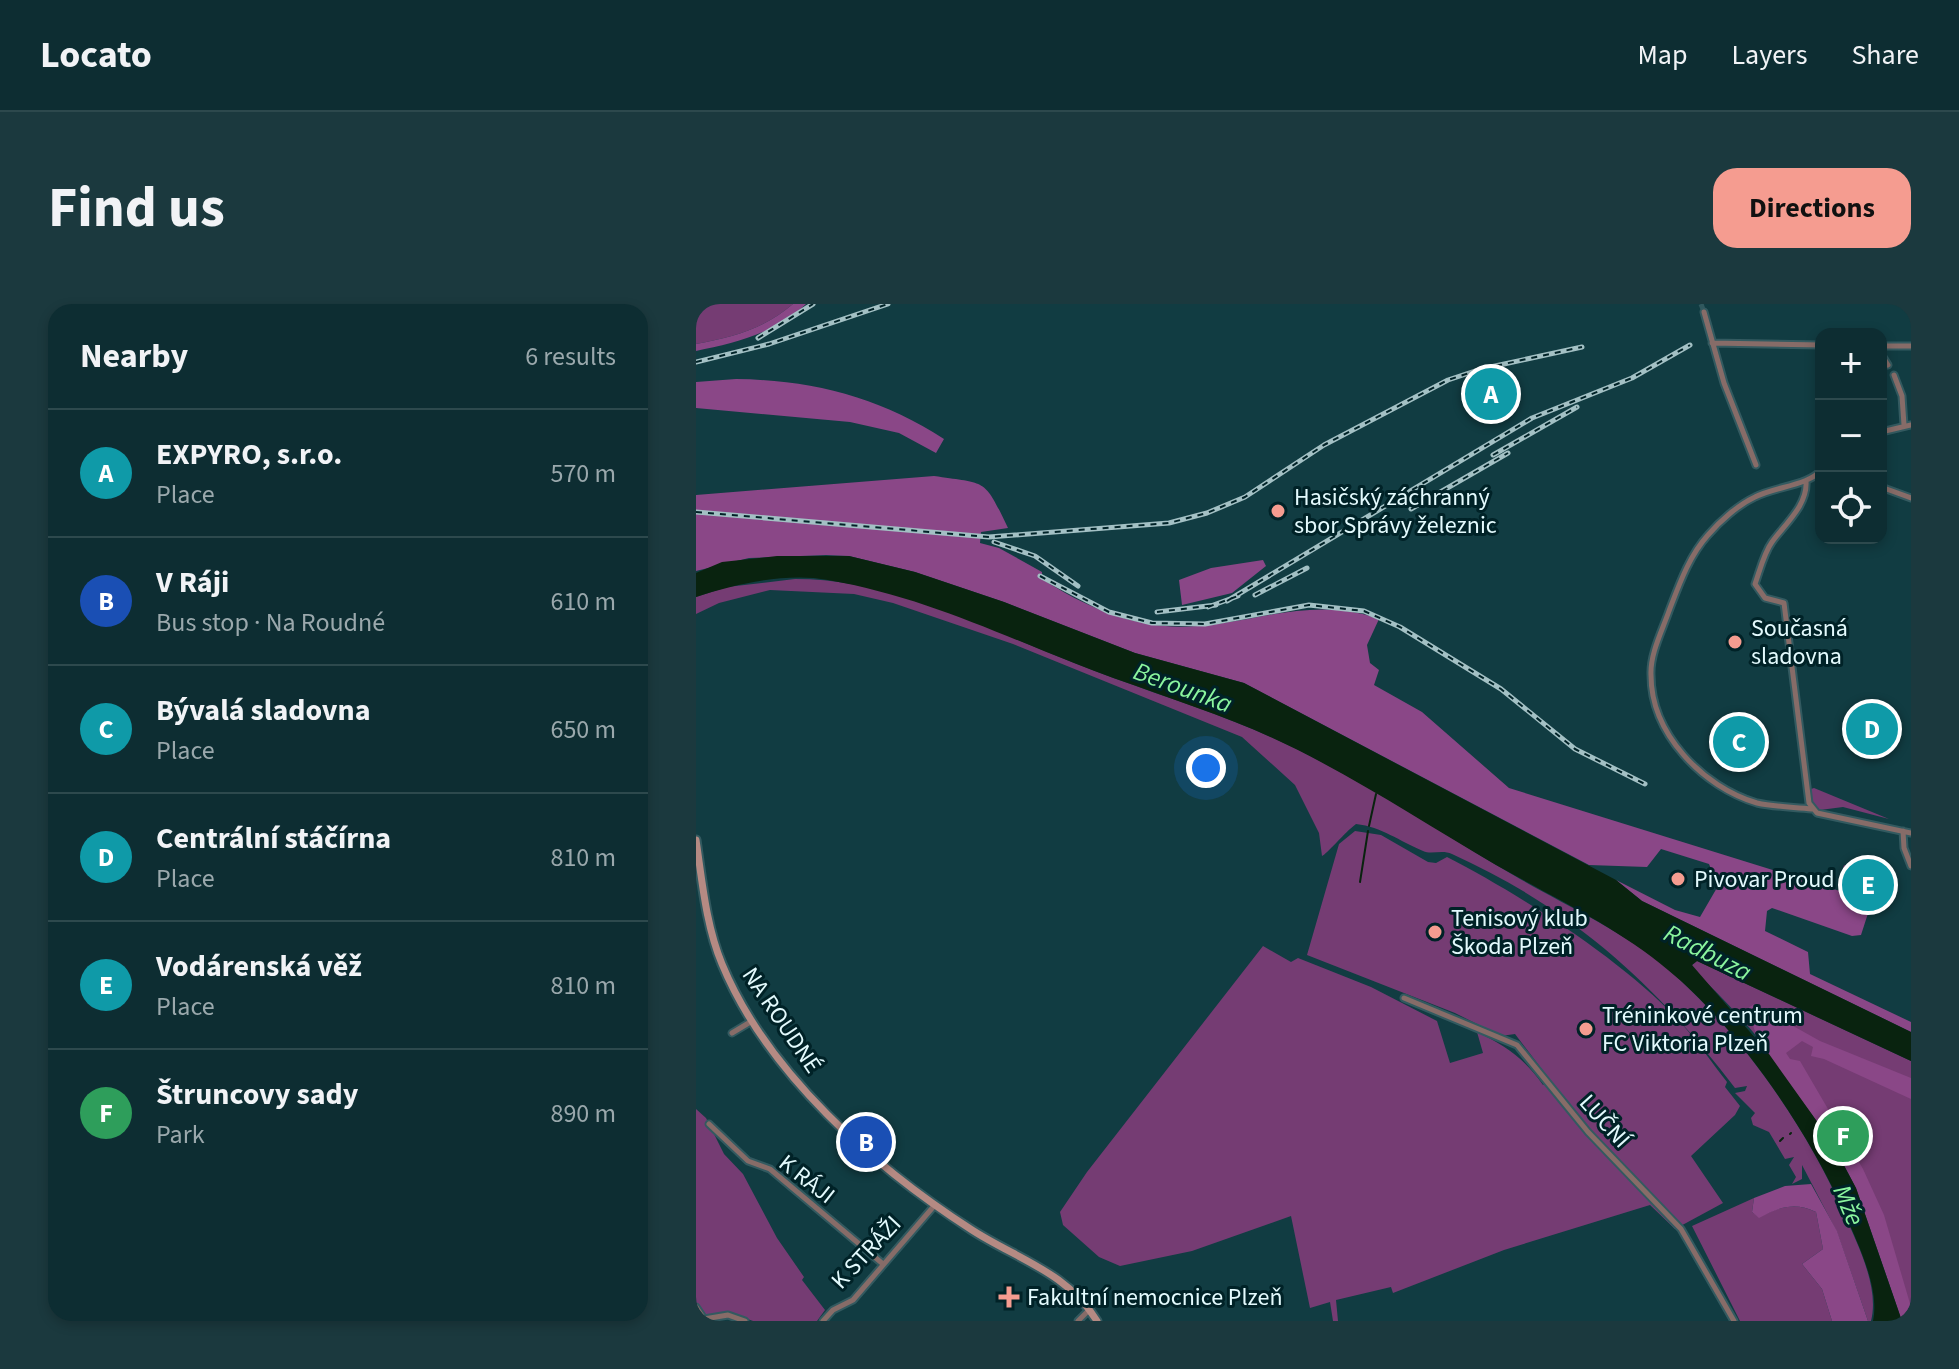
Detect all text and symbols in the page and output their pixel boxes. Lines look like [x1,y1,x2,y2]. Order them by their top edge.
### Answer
text: Locato [40,28,152,82]
text: Map [1637,35,1687,75]
text: Layers [1731,35,1807,75]
text: Share [1851,35,1919,75]
button: Directions [1713,168,1911,248]
text: Find us [48,169,225,248]
map controls [1815,328,1887,544]
button: + [1815,328,1887,400]
text: Nearby [80,332,188,381]
text: 6 results [525,338,616,375]
pin: A [1465,364,1517,424]
button: − [1815,400,1887,472]
text: EXPYRO, s.r.o. [156,433,342,476]
text: A [99,455,113,492]
text: 570 m [550,455,616,492]
button: locate [1815,472,1887,544]
text: Place [156,476,215,513]
place label: Hasičský záchranný sbor Správy železnic [1294,480,1497,543]
marker: Hasičský záchranný sbor Správy železnic [1269,502,1287,520]
text: V Ráji [156,561,229,604]
text: B [98,583,114,620]
text: 610 m [550,583,616,620]
text: Bus stop · Na Roudné [156,604,385,641]
place label: Současná sladovna [1751,611,1848,674]
marker: Současná sladovna [1726,633,1744,651]
water label: Berounka [1128,653,1237,722]
text: Bývalá sladovna [156,689,370,732]
pin: D [1846,699,1898,759]
text: C [98,711,114,748]
text: 650 m [550,711,616,748]
pin: C [1713,712,1765,772]
text: Place [156,732,215,769]
your location [1186,748,1226,788]
text: Centrální stáčírna [156,817,391,860]
text: D [98,839,114,876]
text: 810 m [550,839,616,876]
pin: E [1842,855,1894,915]
text: Place [156,860,215,897]
place label: Pivovar Proud [1694,862,1835,897]
marker: Pivovar Proud [1669,870,1687,888]
place label: Tenisový klub Škoda Plzeň [1451,901,1588,964]
water label: Radbuza [1658,915,1758,990]
marker: Tenisový klub Škoda Plzeň [1426,923,1444,941]
text: Vodárenská věž [156,945,362,988]
street label: NA ROUDNÉ [733,960,830,1080]
text: E [99,967,113,1004]
text: 810 m [550,967,616,1004]
text: Place [156,988,215,1025]
place label: Tréninkové centrum FC Viktoria Plzeň [1602,998,1803,1061]
marker: Tréninkové centrum FC Viktoria Plzeň [1577,1020,1595,1038]
text: Štruncovy sady [156,1073,358,1116]
street label: LUČNÍ [1571,1087,1640,1157]
text: F [99,1095,113,1132]
text: 890 m [550,1095,616,1132]
pin: F [1817,1106,1869,1166]
pin: B [840,1112,892,1172]
text: Park [156,1116,205,1153]
street label: K RÁJI [771,1146,842,1213]
water label: Mže [1823,1179,1874,1231]
street label: K STRÁŽI [823,1208,910,1297]
place label: Fakultní nemocnice Plzeň [1027,1280,1283,1315]
marker: Fakultní nemocnice Plzeň [998,1286,1020,1308]

